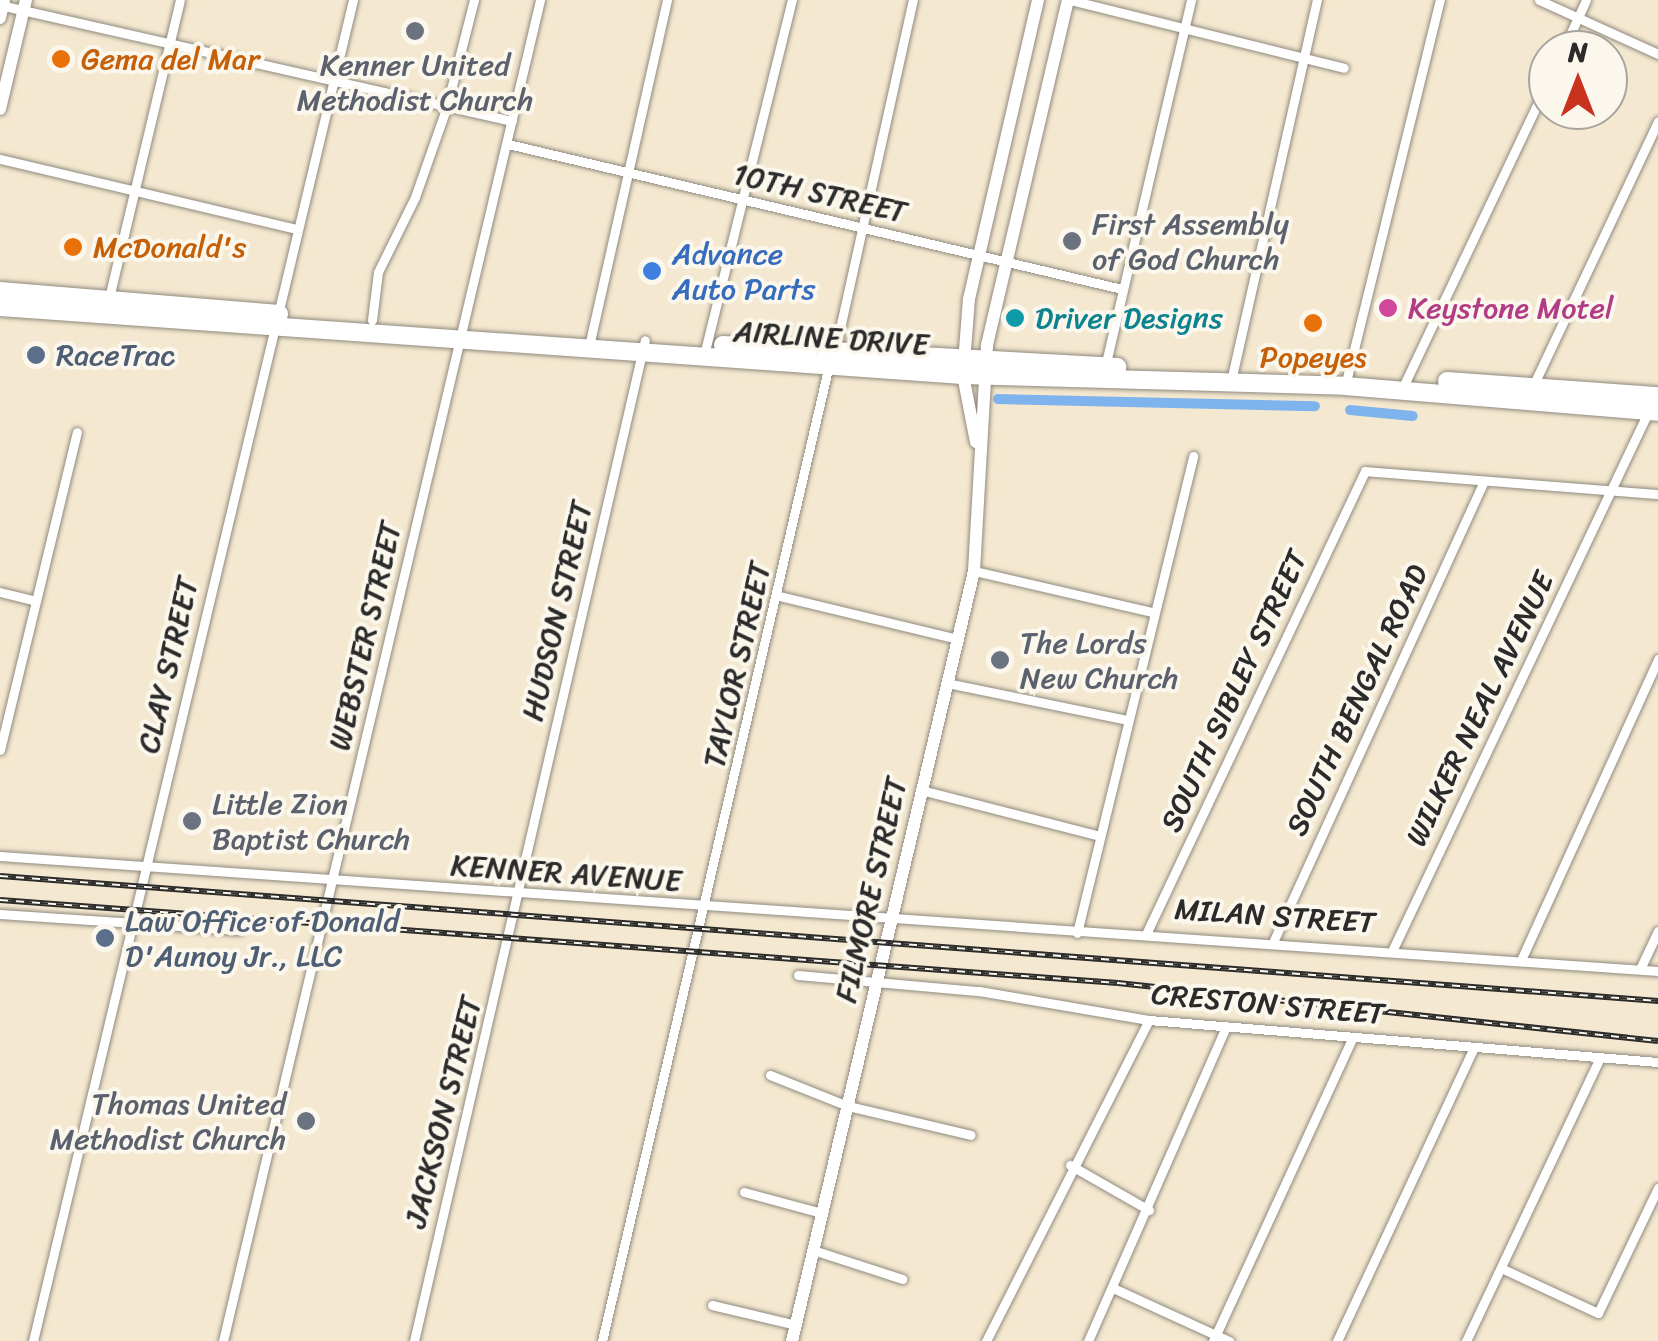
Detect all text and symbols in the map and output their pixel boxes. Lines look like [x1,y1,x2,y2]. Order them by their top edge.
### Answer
marker: Kenner United Methodist Church [404,20,426,42]
text: N [1568,27,1588,76]
north arrow [1528,30,1628,130]
place label: Gema del Mar [81,41,260,77]
place label: Kenner United Methodist Church [297,47,533,118]
marker: Gema del Mar [50,48,72,70]
street label: 10TH STREET [728,155,912,231]
place label: First Assembly of God Church [1092,206,1289,276]
place label: McDonald's [93,229,246,265]
marker: First Assembly of God Church [1061,230,1083,252]
marker: McDonald's [62,236,84,258]
place label: Advance Auto Parts [672,236,815,306]
marker: Advance Auto Parts [641,260,663,282]
place label: Keystone Motel [1408,290,1614,326]
marker: Keystone Motel [1377,297,1399,319]
place label: Driver Designs [1035,300,1224,336]
marker: Driver Designs [1004,307,1026,329]
marker: Popeyes [1302,312,1324,334]
street label: AIRLINE DRIVE [731,313,931,363]
place label: RaceTrac [56,337,175,373]
place label: Popeyes [1259,339,1367,375]
marker: RaceTrac [25,344,47,366]
street label: HUDSON STREET [514,497,600,725]
street label: WEBSTER STREET [321,516,409,756]
street label: SOUTH SIBLEY STREET [1152,543,1316,839]
street label: TAYLOR STREET [696,558,778,772]
street label: SOUTH BENGAL ROAD [1279,560,1435,840]
street label: WILKER NEAL AVENUE [1398,567,1562,851]
street label: CLAY STREET [130,574,206,756]
place label: The Lords New Church [1020,625,1178,696]
marker: The Lords New Church [989,649,1011,671]
street label: FILMORE STREET [827,773,915,1007]
place label: Little Zion Baptist Church [212,786,410,856]
marker: Little Zion Baptist Church [181,810,203,832]
street label: KENNER AVENUE [450,847,682,899]
street label: MILAN STREET [1173,891,1377,941]
place label: Law Office of Donald D'Aunoy Jr., LLC [125,903,400,974]
marker: Law Office of Donald D'Aunoy Jr., LLC [94,927,116,949]
street label: CRESTON STREET [1148,976,1388,1032]
street label: JACKSON STREET [396,991,490,1233]
place label: Thomas United Methodist Church [50,1086,286,1156]
marker: Thomas United Methodist Church [295,1110,317,1132]

